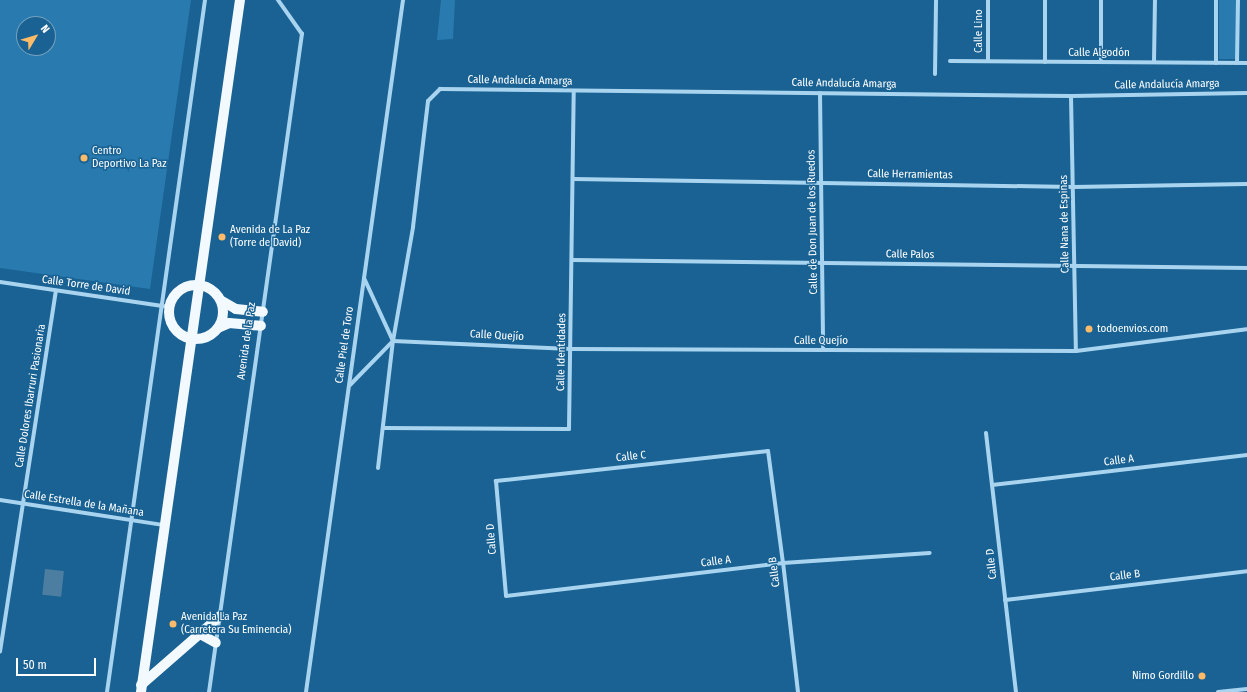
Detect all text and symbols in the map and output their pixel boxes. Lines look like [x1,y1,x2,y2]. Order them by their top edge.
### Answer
street label: Calle Lino [972,9,986,53]
north arrow [16,16,56,56]
text: N [38,22,52,36]
street label: Calle Algodón [1068,46,1130,60]
street label: Calle Andalucía Amarga [467,73,573,89]
street label: Calle Andalucía Amarga [791,76,897,92]
street label: Calle Andalucía Amarga [1114,77,1220,93]
place label: Centro Deportivo La Paz [92,145,167,171]
street label: Calle de Don Juan de los Ruedos [805,149,821,295]
marker: Centro Deportivo La Paz [79,153,89,163]
street label: Calle Herramientas [867,168,953,182]
street label: Calle Nana de Espinas [1058,175,1072,273]
place label: Avenida de La Paz (Torre de David) [230,224,310,250]
marker: Avenida de La Paz (Torre de David) [217,232,227,242]
street label: Calle Palos [886,248,934,262]
street label: Calle Torre de David [41,273,131,299]
street label: Avenida de la Paz [235,301,259,381]
street label: Calle Piel de Toro [333,306,357,384]
street label: Calle Identidades [555,313,569,391]
place label: todoenvios.com [1097,322,1168,336]
street label: Calle Dolores Ibarruri Pasionaria [13,323,49,469]
marker: todoenvios.com [1084,324,1094,334]
street label: Calle Quejío [470,328,524,344]
street label: Calle Quejío [794,334,848,348]
street label: Calle C [615,449,647,465]
street label: Calle A [1103,453,1135,469]
street label: Calle Estrella de la Mañana [23,488,145,520]
street label: Calle D [484,523,500,555]
street label: Calle D [984,548,1000,580]
street label: Calle A [700,554,732,570]
street label: Calle B [767,556,783,588]
street label: Calle B [1109,568,1141,584]
place label: Avenida La Paz (Carretera Su Eminencia) [181,611,291,637]
marker: Avenida La Paz (Carretera Su Eminencia) [168,619,178,629]
scale bar [18,650,98,676]
text: 50 m [23,658,47,672]
place label: Nimo Gordillo [1132,669,1194,683]
marker: Nimo Gordillo [1197,671,1207,681]

